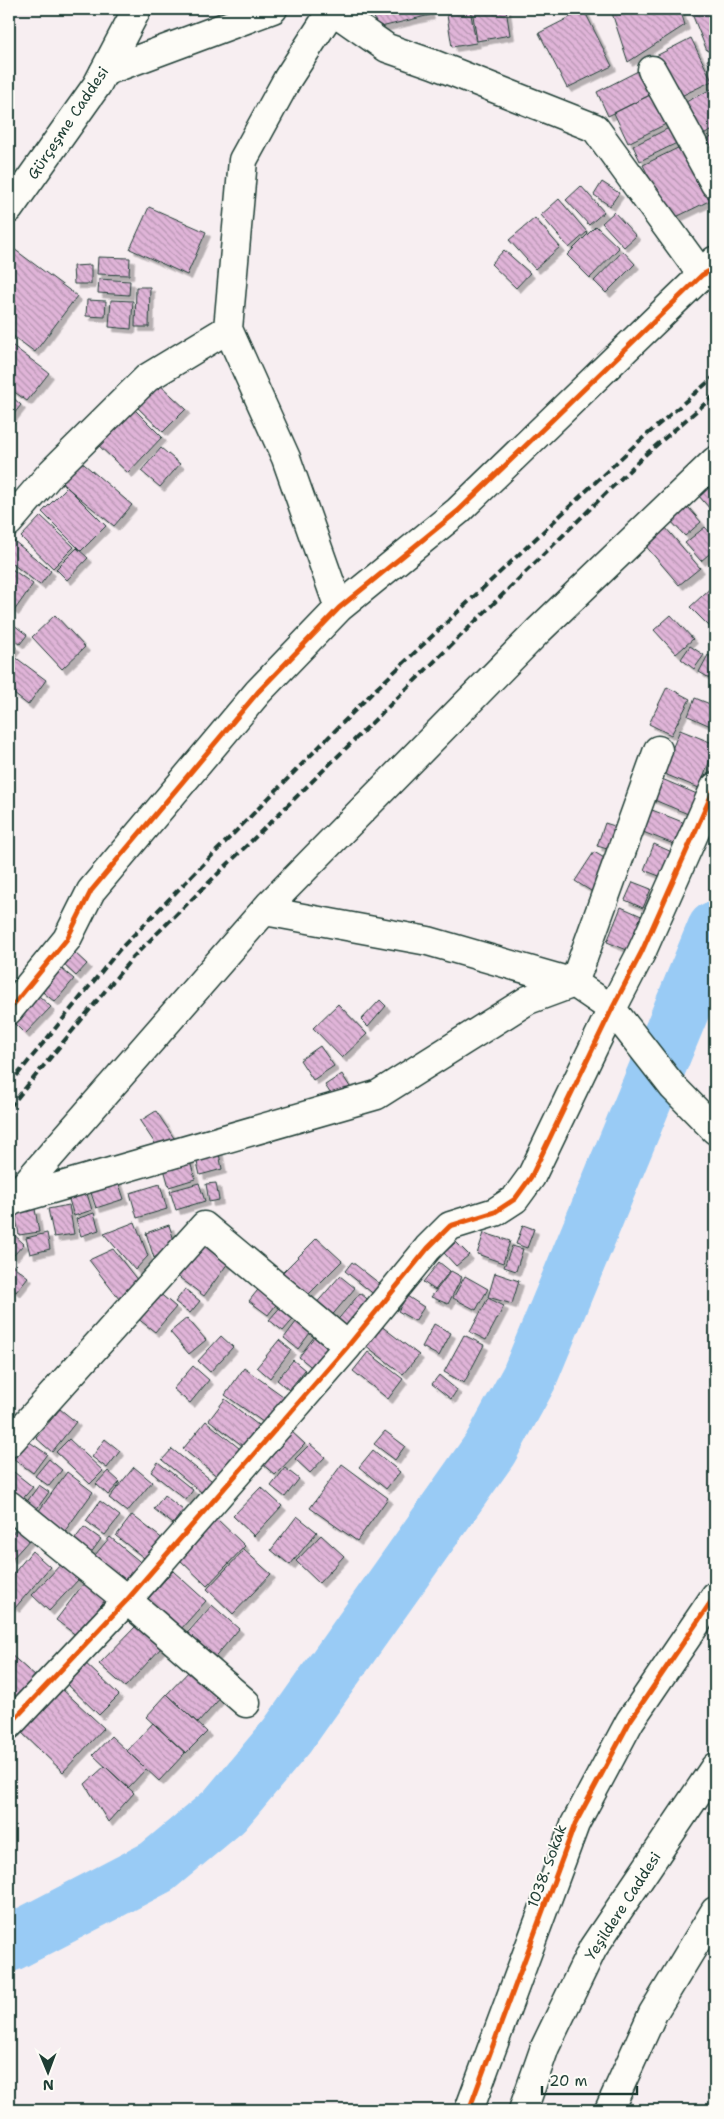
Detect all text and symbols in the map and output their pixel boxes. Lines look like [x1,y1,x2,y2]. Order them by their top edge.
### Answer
street label: Gürçeşme Caddesi [23,63,113,183]
street label: 1038. Sokak [523,1821,571,1911]
street label: Yeşildere Caddesi [580,1848,666,1964]
north arrow [22,2046,72,2096]
scale bar [542,2064,636,2096]
text: 20 m [549,2071,588,2091]
text: N [43,2076,54,2094]

